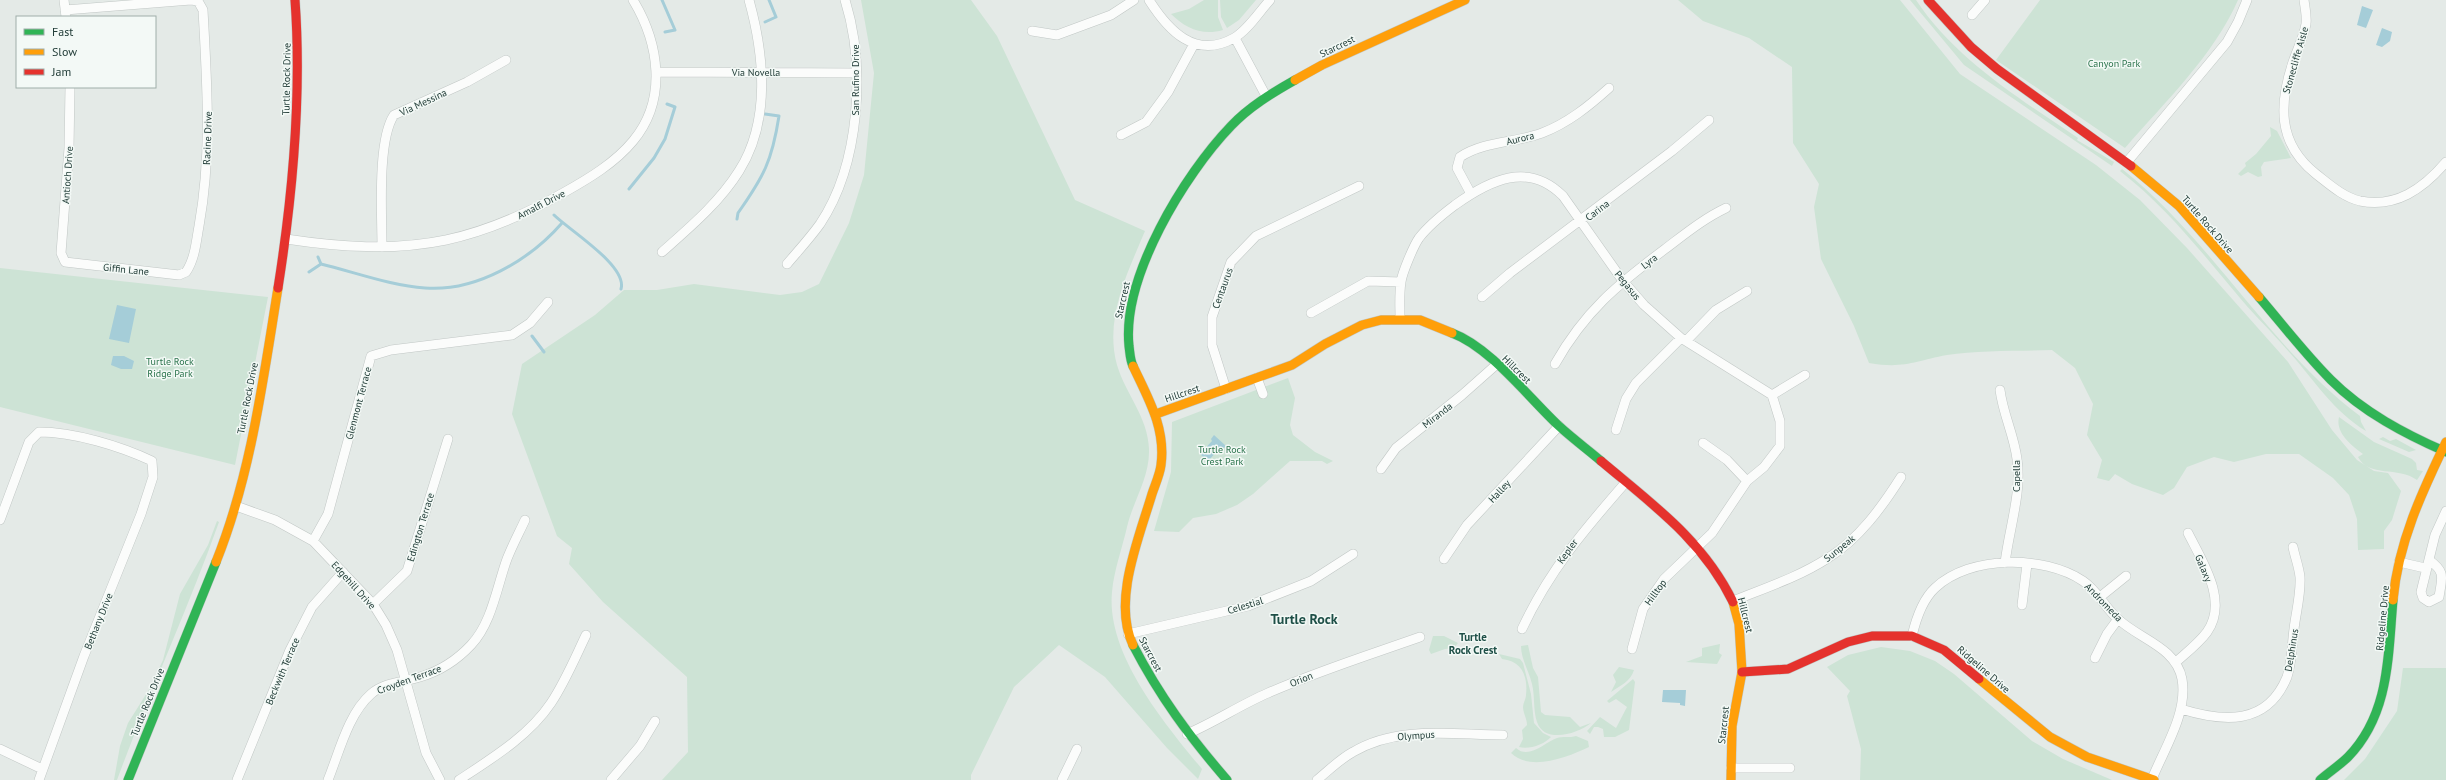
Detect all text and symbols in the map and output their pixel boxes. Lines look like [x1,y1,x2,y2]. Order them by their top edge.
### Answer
legend [16,16,156,88]
text: Fast [52,24,73,39]
street label: Stonecliffe Aisle [2280,25,2311,95]
street label: Starcrest [1317,32,1358,61]
street label: Turtle Rock Drive [279,43,294,115]
text: Slow [52,44,77,59]
street label: San Rufino Drive [849,45,862,115]
park label: Canyon Park [2088,57,2140,70]
text: Jam [51,64,71,79]
street label: Via Novella [731,66,780,79]
street label: Via Messina [397,86,449,119]
street label: Racine Drive [200,111,215,165]
street label: Aurora [1505,129,1535,148]
street label: Antioch Drive [59,146,76,204]
street label: Amalfi Drive [515,187,567,222]
street label: Turtle Rock Drive [2179,193,2236,256]
street label: Carina [1583,197,1612,224]
street label: Lyra [1639,251,1660,272]
street label: Giffin Lane [102,261,150,278]
street label: Centaurus [1209,266,1236,310]
street label: Pegasus [1612,268,1643,303]
street label: Starcrest [1112,280,1133,320]
street label: Hillcrest [1499,352,1534,387]
park label: Turtle Rock Ridge Park [146,355,194,380]
street label: Turtle Rock Drive [234,361,261,435]
street label: Glenmont Terrace [343,365,374,441]
street label: Hillcrest [1163,381,1202,405]
street label: Miranda [1420,400,1455,431]
park label: Turtle Rock Crest Park [1198,443,1246,468]
street label: Capella [2010,460,2023,492]
street label: Halley [1485,477,1514,506]
street label: Edington Terrace [404,491,437,563]
street label: Sunpeak [1821,532,1858,565]
street label: Kepler [1554,536,1581,566]
street label: Galaxy [2192,552,2215,584]
street label: Edgehill Drive [329,559,379,612]
street label: Hilltop [1642,577,1669,608]
street label: Andromeda [2082,580,2125,625]
street label: Ridgeline Drive [2373,585,2392,651]
street label: Bethany Drive [81,591,116,651]
street label: Celestial [1226,594,1265,617]
street label: Hillcrest [1735,596,1756,635]
district label: Turtle Rock [1270,610,1338,628]
street label: Delphinus [2282,628,2301,672]
district label: Turtle Rock Crest [1449,630,1497,657]
street label: Starcrest [1136,635,1165,674]
street label: Beckwith Terrace [262,636,302,707]
street label: Ridgeline Drive [1955,643,2013,696]
street label: Croyden Terrace [375,662,443,697]
street label: Turtle Rock Drive [128,666,167,738]
street label: Orion [1288,669,1315,690]
street label: Starcrest [1715,705,1732,744]
street label: Olympus [1397,728,1435,743]

